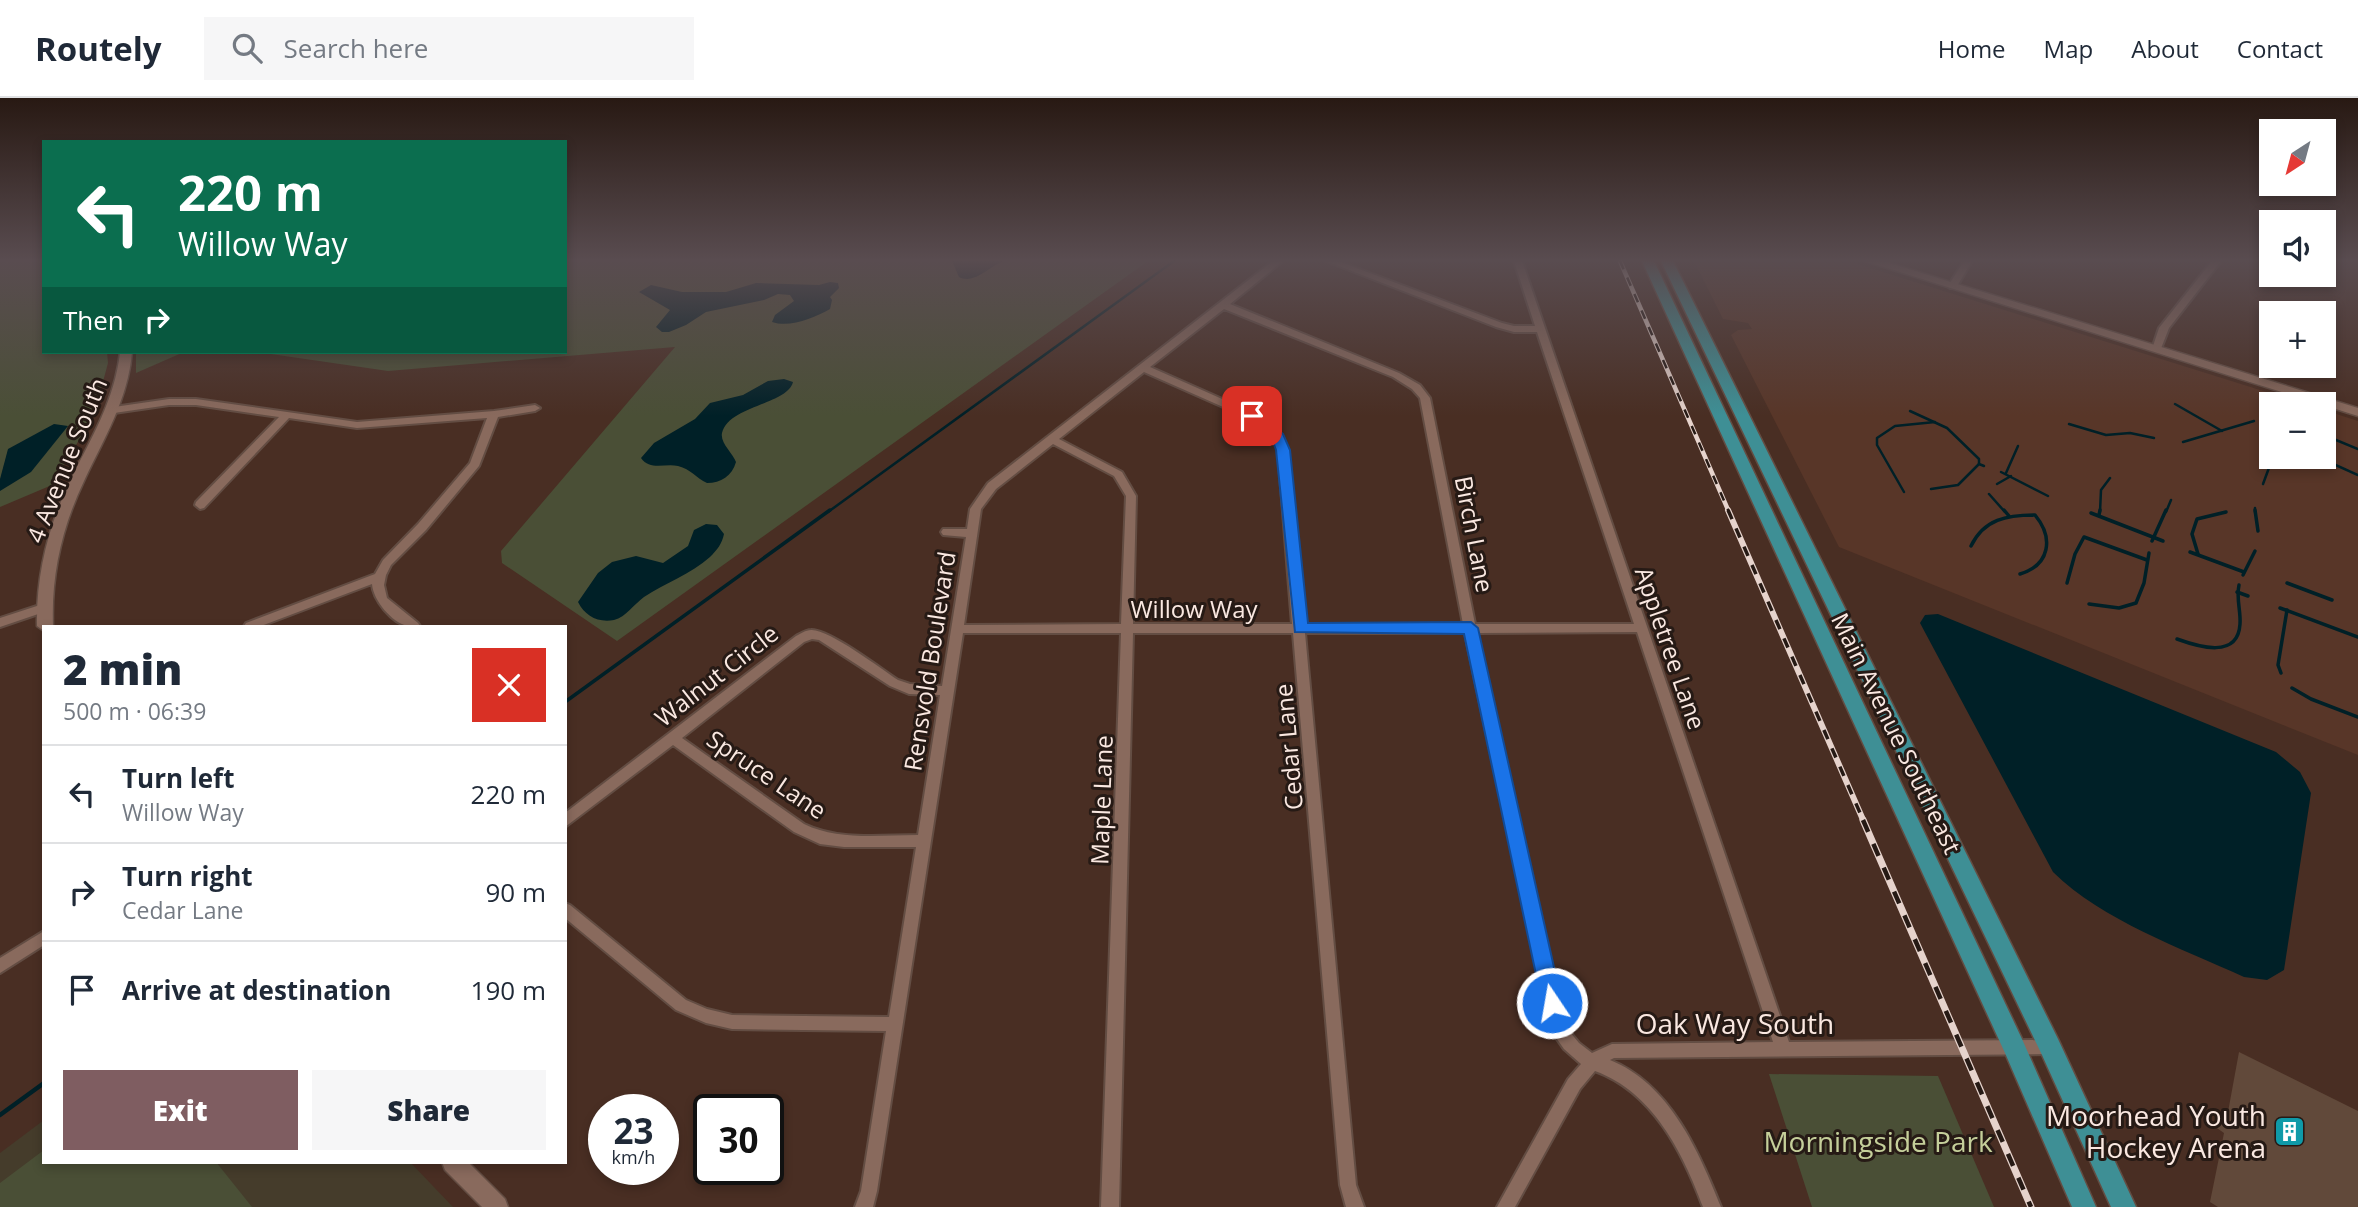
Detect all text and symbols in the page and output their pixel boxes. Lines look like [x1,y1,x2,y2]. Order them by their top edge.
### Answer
search box [204,17,694,80]
text: Routely [35,26,162,71]
icon: search [228,29,266,67]
text: Search here [284,30,428,66]
text: Home [1938,32,2006,65]
text: Map [2044,32,2093,65]
text: About [2131,32,2199,65]
text: Contact [2237,32,2323,65]
north arrow [2259,119,2336,196]
map controls [2259,119,2336,469]
text: 220 m [178,159,323,225]
icon: left [63,168,154,259]
button: sound [2259,210,2336,287]
text: Willow Way [178,222,348,265]
icon: right [138,301,176,339]
button: + [2259,301,2336,378]
text: Then [63,302,124,338]
street label: 4 Avenue South [18,373,114,547]
pin [1222,386,1282,446]
button: − [2259,392,2336,469]
icon: arrive [1233,397,1271,435]
street label: Birch Lane [1448,473,1502,595]
street label: Rensvold Boulevard [895,549,963,773]
street label: Appletree Lane [1628,562,1714,734]
street label: Willow Way [1130,592,1259,625]
street label: Main Avenue Southeast [1824,607,1970,859]
street label: Walnut Circle [648,617,784,733]
text: 2 min [63,640,182,697]
button: close [472,648,546,722]
street label: Cedar Lane [1266,682,1310,812]
text: 500 m · 06:39 [63,695,206,727]
street label: Spruce Lane [701,722,833,826]
street label: Maple Lane [1082,735,1120,865]
text: Turn left [122,760,234,796]
icon: left [63,775,101,813]
text: 220 m [471,776,546,812]
text: Willow Way [122,796,244,828]
text: Turn right [122,858,253,894]
icon: right [63,873,101,911]
text: 90 m [485,874,546,910]
text: Cedar Lane [122,894,243,926]
position arrow [1515,966,1589,1040]
icon: arrive [63,971,101,1009]
text: Arrive at destination [122,972,391,1008]
text: 190 m [471,972,546,1008]
street label: Oak Way South [1636,1004,1834,1042]
button: Exit [63,1070,298,1150]
button: Share [312,1070,546,1150]
speed limit sign: 30 [693,1094,784,1185]
place label: Moorhead Youth Hockey Arena [2046,1096,2266,1166]
text: 23 [613,1107,654,1154]
building icon: Moorhead Youth Hockey Arena [2272,1114,2306,1148]
park label: Morningside Park [1763,1122,1993,1160]
text: km/h [612,1145,655,1169]

